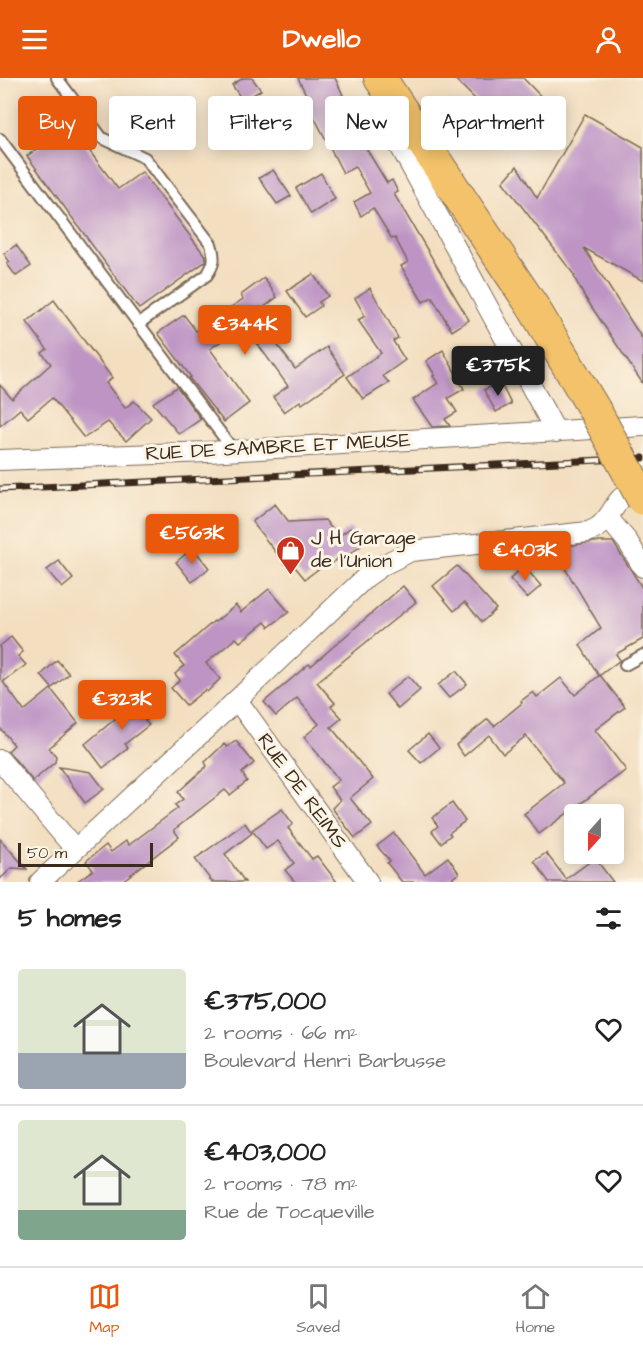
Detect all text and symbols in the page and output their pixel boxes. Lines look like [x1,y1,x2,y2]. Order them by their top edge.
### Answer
text: Dwello [283,20,360,58]
icon: menu [18,23,51,56]
icon: person [592,23,625,56]
chip: Buy [18,96,97,150]
chip: Rent [109,96,196,150]
chip: Filters [208,96,313,150]
chip: New [325,96,409,150]
chip: Apartment [421,96,566,150]
pin: €344K [203,305,287,356]
text: €344K [212,310,278,338]
pin: €375K [456,346,540,397]
text: €375K [466,351,530,379]
street label: RUE DE SAMBRE ET MEUSE [145,426,411,468]
pin: €563K [150,514,234,565]
text: €563K [160,519,224,547]
place label: J H Garage de l'Union [311,524,416,575]
pin: €403K [483,531,567,582]
shop icon: J H Garage de l'Union [274,534,306,576]
text: €403K [493,536,557,564]
pin: €323K [80,680,164,731]
text: €323K [92,685,152,713]
street label: RUE DE REIMS [251,727,354,855]
north arrow [564,804,624,864]
map controls [564,804,624,864]
scale bar [18,840,153,868]
text: 50 m [27,842,67,864]
text: 5 homes [18,900,122,936]
icon: filters [592,902,625,935]
text: €375,000 [204,983,326,1019]
icon: home [66,993,138,1065]
icon: heart [592,1013,625,1046]
text: 2 rooms · 66 m² [204,1019,358,1047]
text: Boulevard Henri Barbusse [204,1047,446,1075]
text: €403,000 [204,1134,326,1170]
icon: home [66,1144,138,1216]
icon: heart [592,1164,625,1197]
text: 2 rooms · 78 m² [204,1170,358,1198]
text: Rue de Tocqueville [204,1198,374,1226]
tab: Map [88,1280,121,1338]
tab: Saved [296,1280,340,1338]
tab: Home [515,1280,555,1338]

